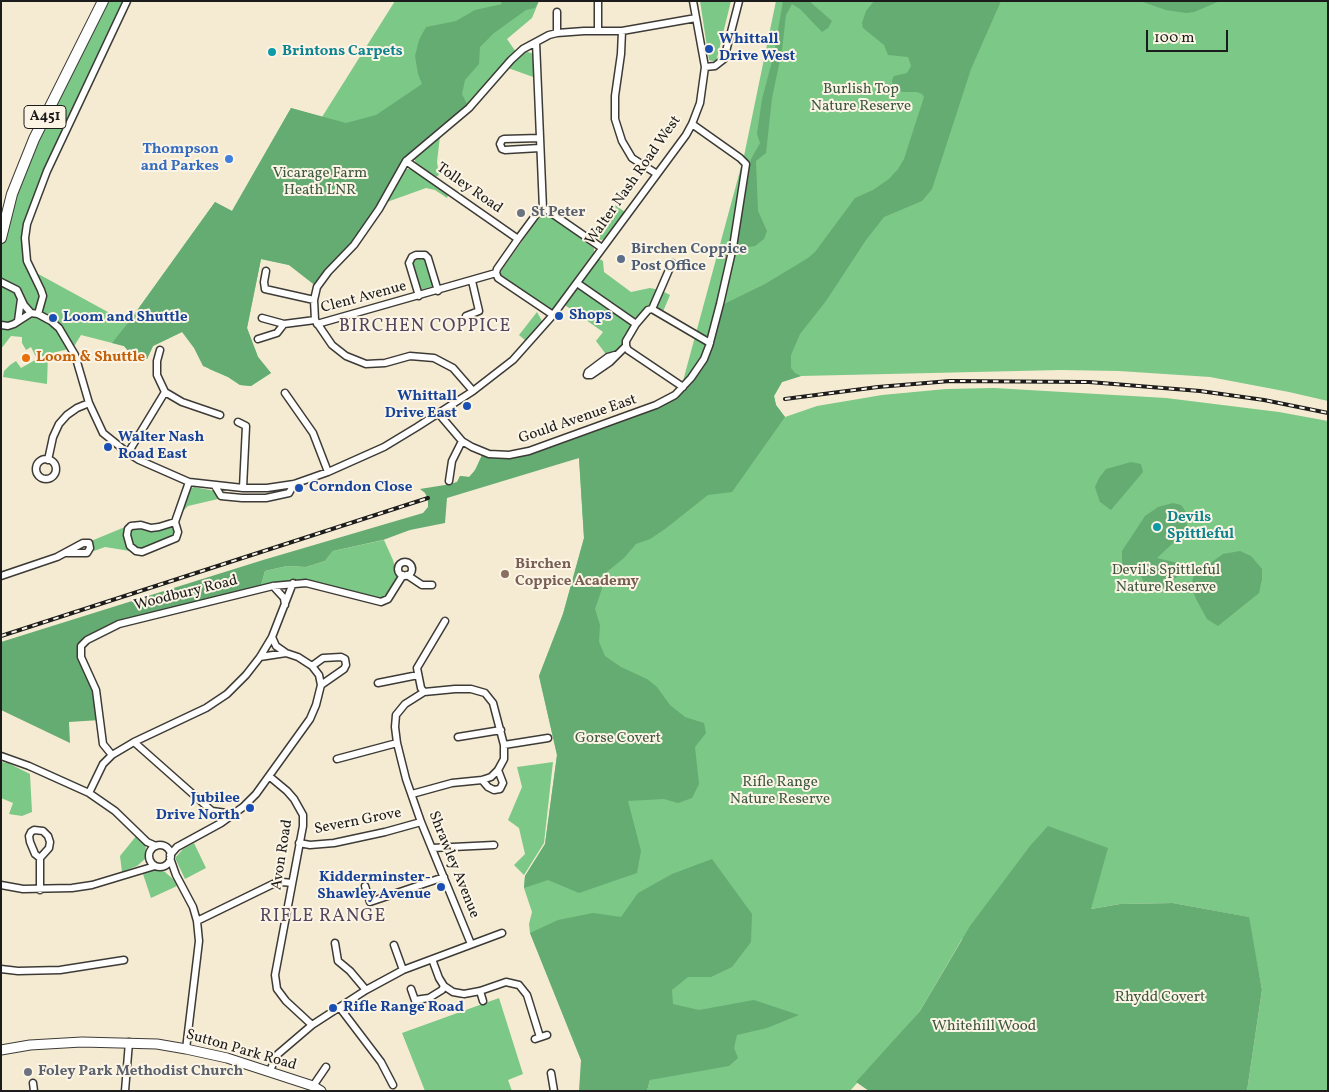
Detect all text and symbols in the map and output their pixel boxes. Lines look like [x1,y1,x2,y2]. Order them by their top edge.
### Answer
scale bar [1149,20,1232,52]
text: 100 m [1154,28,1194,49]
place label: Whittall Drive West [719,31,795,66]
place label: Brintons Carpets [282,43,403,61]
marker: Whittall Drive West [703,43,715,55]
marker: Brintons Carpets [266,46,278,58]
park label: Burlish Top Nature Reserve [811,81,911,116]
road number: A451 [24,105,66,128]
street label: Walter Nash Road West [582,113,686,249]
place label: Thompson and Parkes [141,141,219,176]
marker: Thompson and Parkes [223,153,235,165]
street label: Tolley Road [433,160,505,218]
park label: Vicarage Farm Heath LNR [273,165,367,200]
place label: St Peter [531,204,585,222]
marker: St Peter [515,207,527,219]
place label: Birchen Coppice Post Office [631,241,747,276]
marker: Birchen Coppice Post Office [615,253,627,265]
street label: Clent Avenue [319,278,409,318]
place label: Shops [569,307,612,325]
place label: Loom and Shuttle [63,309,188,327]
marker: Shops [553,310,565,322]
marker: Loom and Shuttle [47,312,59,324]
district label: BIRCHEN COPPICE [337,317,513,339]
place label: Loom & Shuttle [36,349,145,367]
marker: Loom & Shuttle [20,352,32,364]
place label: Whittall Drive East [385,388,457,423]
street label: Gould Avenue East [517,391,639,449]
marker: Whittall Drive East [461,400,473,412]
place label: Walter Nash Road East [118,429,204,464]
marker: Walter Nash Road East [102,441,114,453]
place label: Corndon Close [309,479,412,497]
marker: Corndon Close [293,482,305,494]
place label: Devils Spittleful [1167,509,1234,544]
marker: Devils Spittleful [1151,521,1163,533]
place label: Birchen Coppice Academy [515,556,639,591]
park label: Devil's Spittleful Nature Reserve [1112,562,1220,597]
marker: Birchen Coppice Academy [499,568,511,580]
street label: Woodbury Road [132,572,240,616]
park label: Gorse Covert [575,730,661,748]
park label: Rifle Range Nature Reserve [730,774,830,809]
place label: Jubilee Drive North [156,790,240,825]
marker: Jubilee Drive North [244,802,256,814]
street label: Severn Grove [313,805,403,839]
street label: Shrawley Avenue [423,809,483,921]
street label: Avon Road [269,818,297,892]
place label: Kidderminster- Shawley Avenue [317,869,431,904]
marker: Kidderminster- Shawley Avenue [435,881,447,893]
district label: RIFLE RANGE [258,907,388,929]
park label: Rhydd Covert [1115,989,1205,1007]
place label: Rifle Range Road [343,999,464,1017]
marker: Rifle Range Road [327,1002,339,1014]
park label: Whitehill Wood [932,1018,1036,1036]
street label: Sutton Park Road [184,1027,298,1075]
place label: Foley Park Methodist Church [38,1063,243,1081]
marker: Foley Park Methodist Church [22,1066,34,1078]

